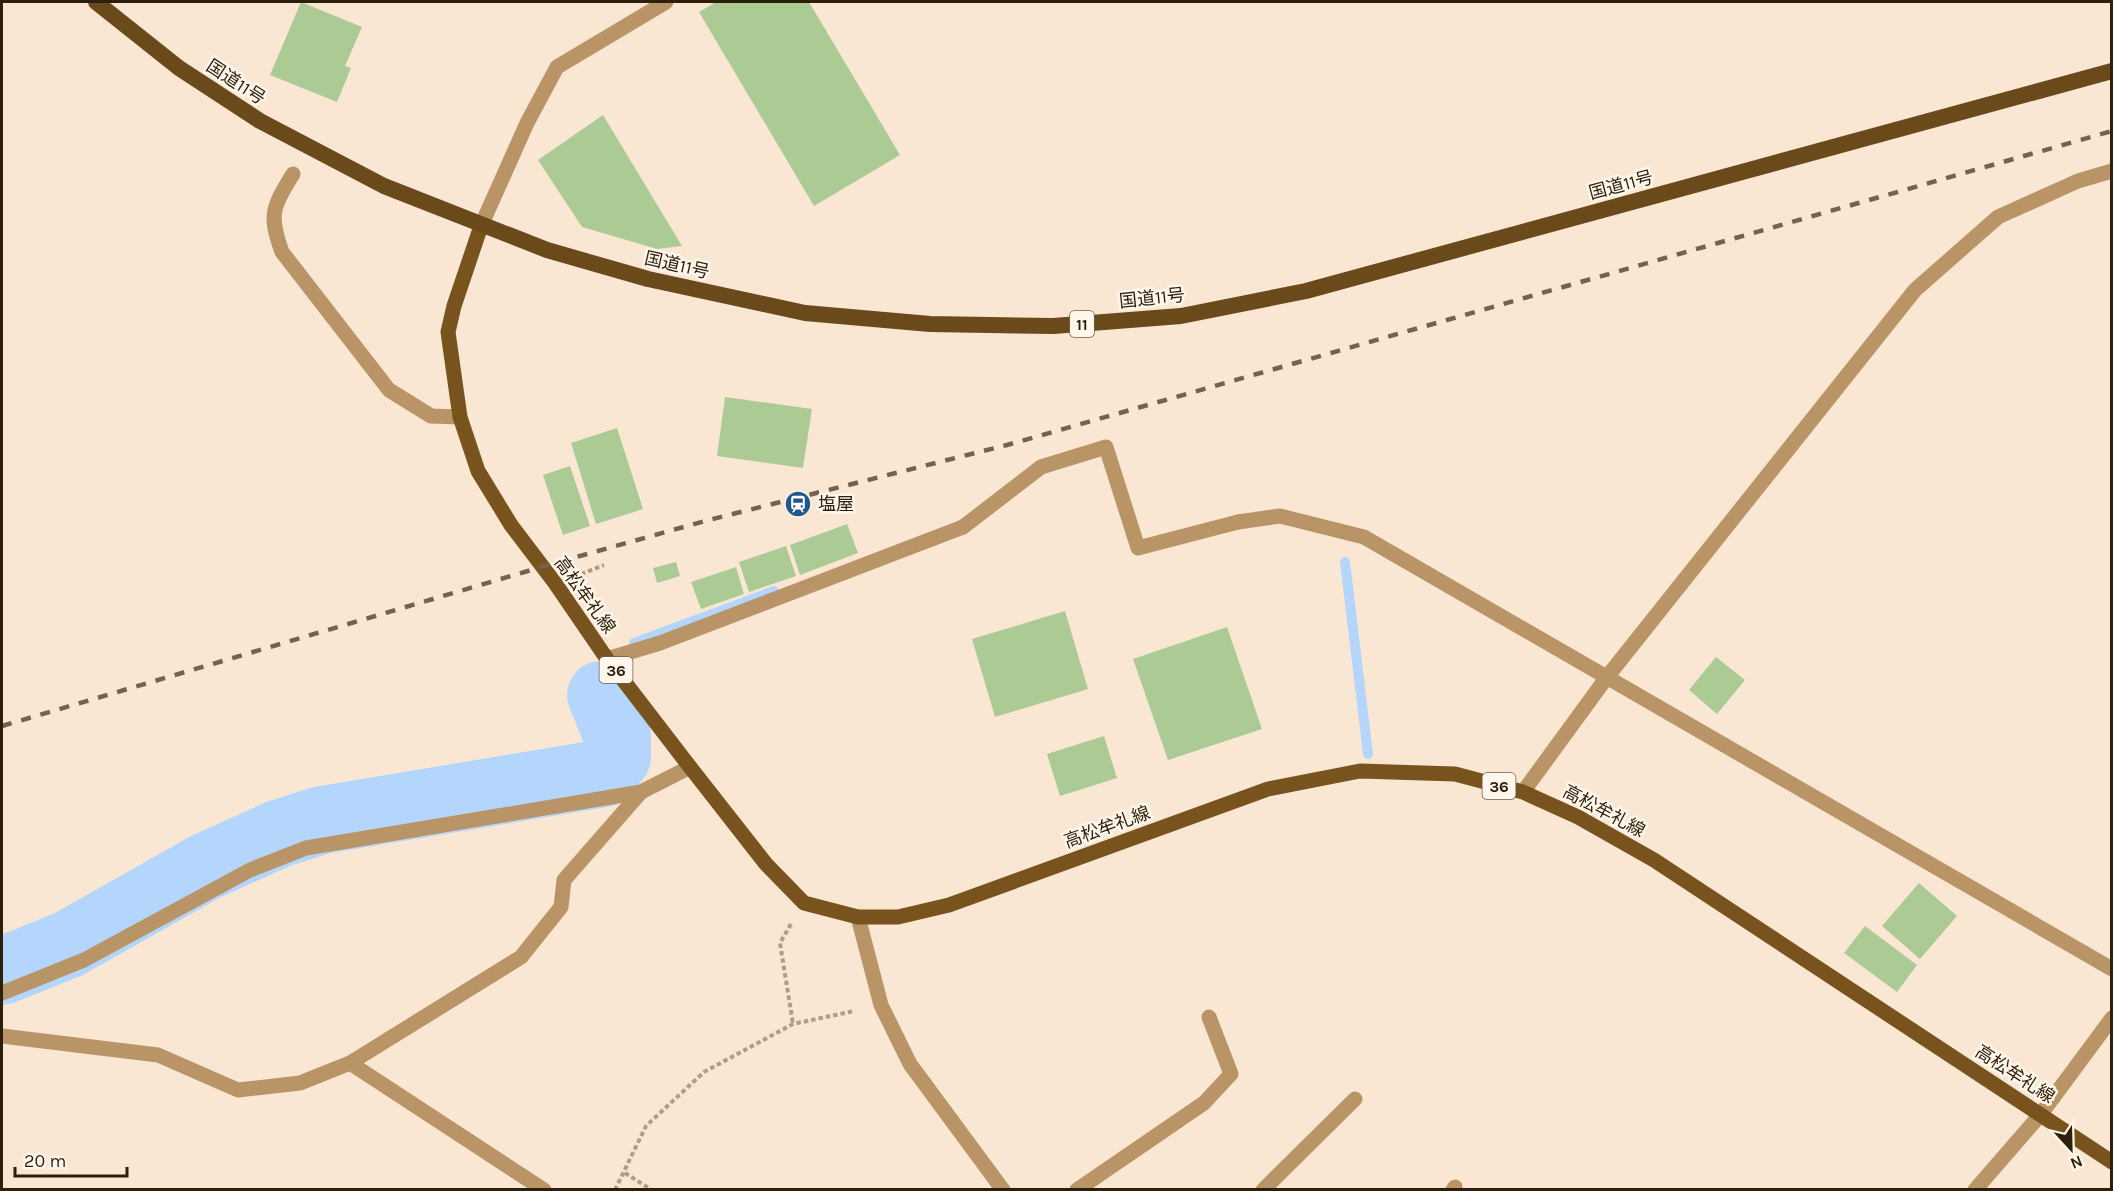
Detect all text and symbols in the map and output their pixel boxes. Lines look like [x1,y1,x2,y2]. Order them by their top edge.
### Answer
street label: 国道11号 [202,55,270,109]
street label: 国道11号 [1586,166,1656,204]
street label: 国道11号 [642,247,712,283]
street label: 国道11号 [1118,284,1186,312]
road number: 11 [1070,311,1094,337]
station icon: 塩屋 [783,489,813,519]
place label: 塩屋 [818,493,854,515]
street label: 高松牟礼線 [550,552,620,638]
road number: 36 [600,657,632,683]
road number: 36 [1482,773,1516,799]
street label: 高松牟礼線 [1559,780,1649,842]
street label: 高松牟礼線 [1061,801,1153,853]
street label: 高松牟礼線 [1971,1040,2059,1108]
north arrow [2041,1119,2101,1179]
scale bar [15,1140,128,1178]
text: 20 m [24,1150,66,1172]
text: N [2068,1151,2085,1173]

